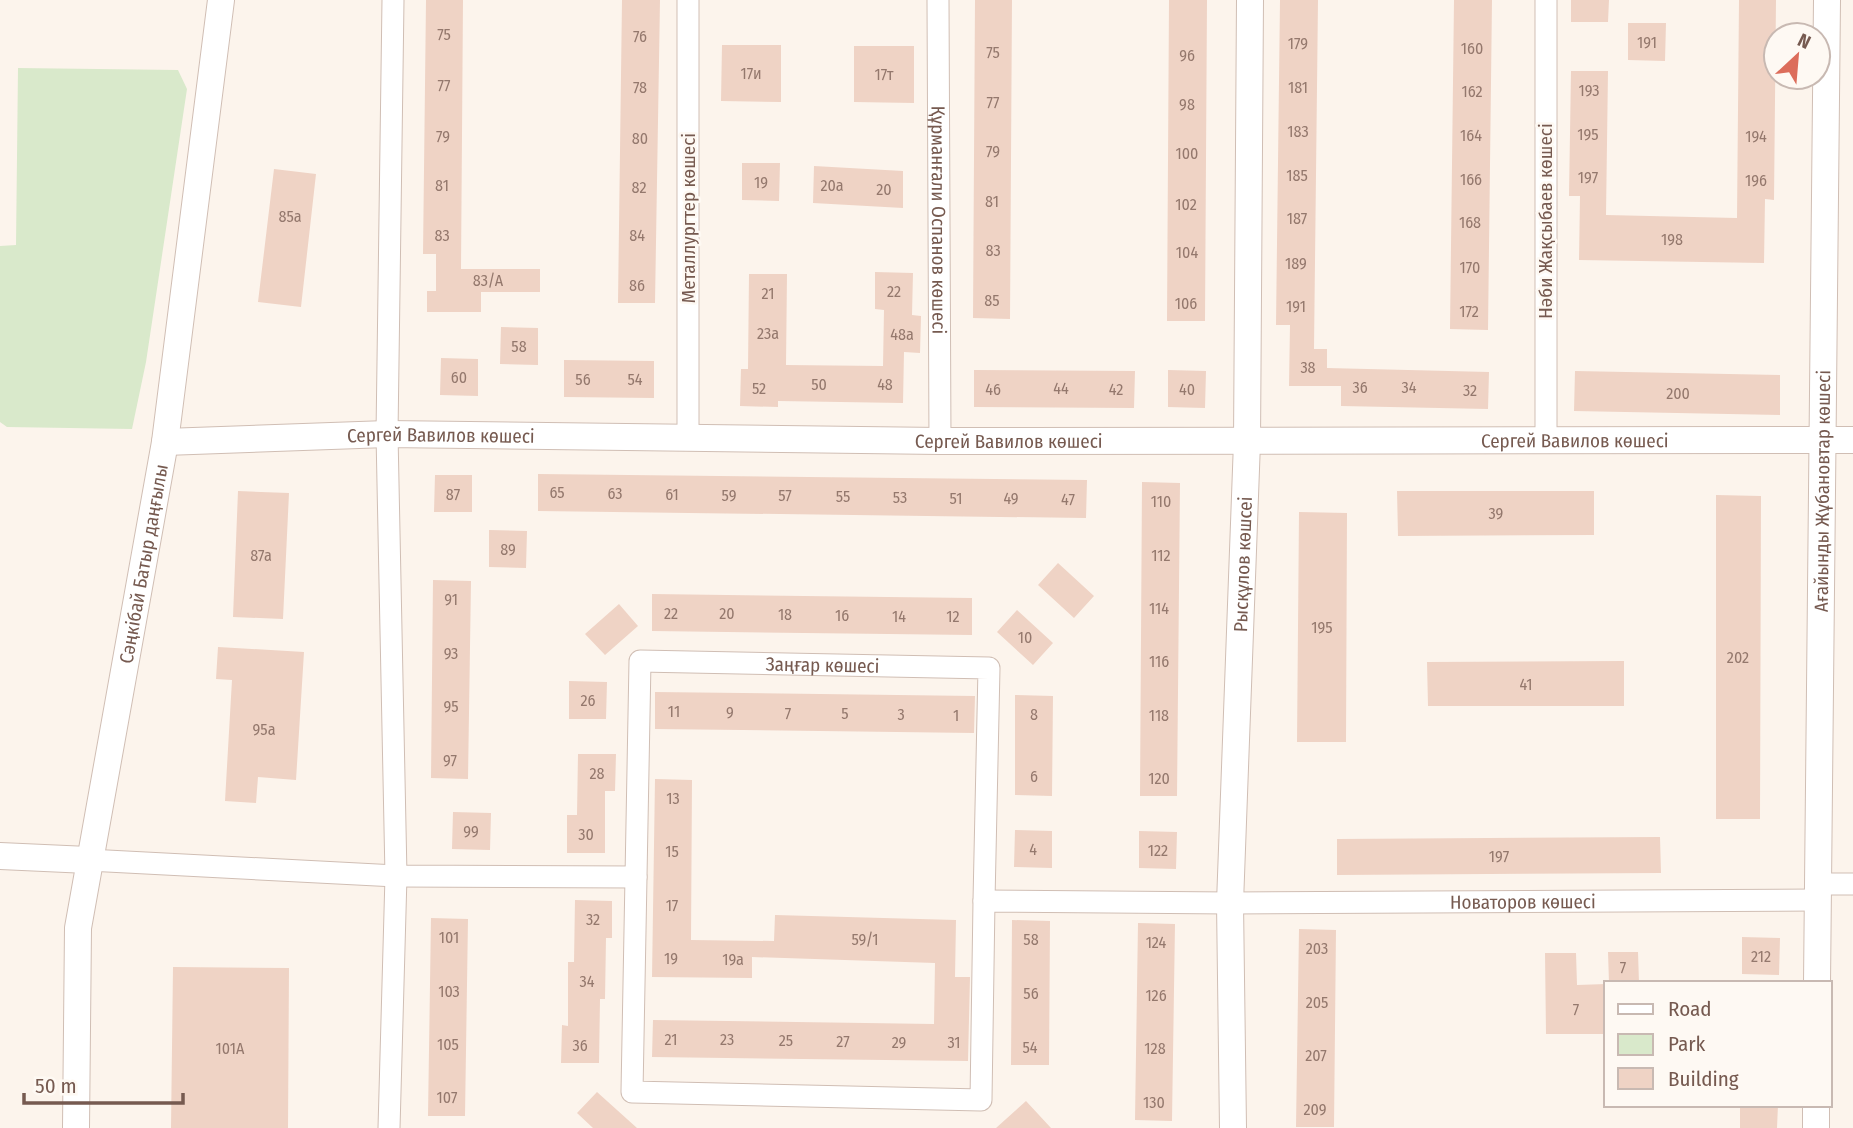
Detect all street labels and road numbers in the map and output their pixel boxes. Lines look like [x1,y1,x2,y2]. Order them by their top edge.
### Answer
street label: Құрманғали Оспанов көшесі [927,106,951,334]
street label: Нәби Жақсыбаев көшесі [1534,123,1557,319]
street label: Металлургтер көшесі [677,133,700,303]
street label: Ағайынды Жұбановтар көшесі [1809,370,1835,612]
street label: Сергей Вавилов көшесі [347,422,535,447]
street label: Сергей Вавилов көшесі [915,429,1103,453]
street label: Сергей Вавилов көшесі [1481,429,1669,452]
street label: Сәңкібай Батыр даңғылы [114,462,172,665]
street label: Рысқұлов көшсеі [1228,496,1256,632]
street label: Заңғар көшесі [765,652,880,677]
street label: Новаторов көшесі [1450,890,1596,913]

